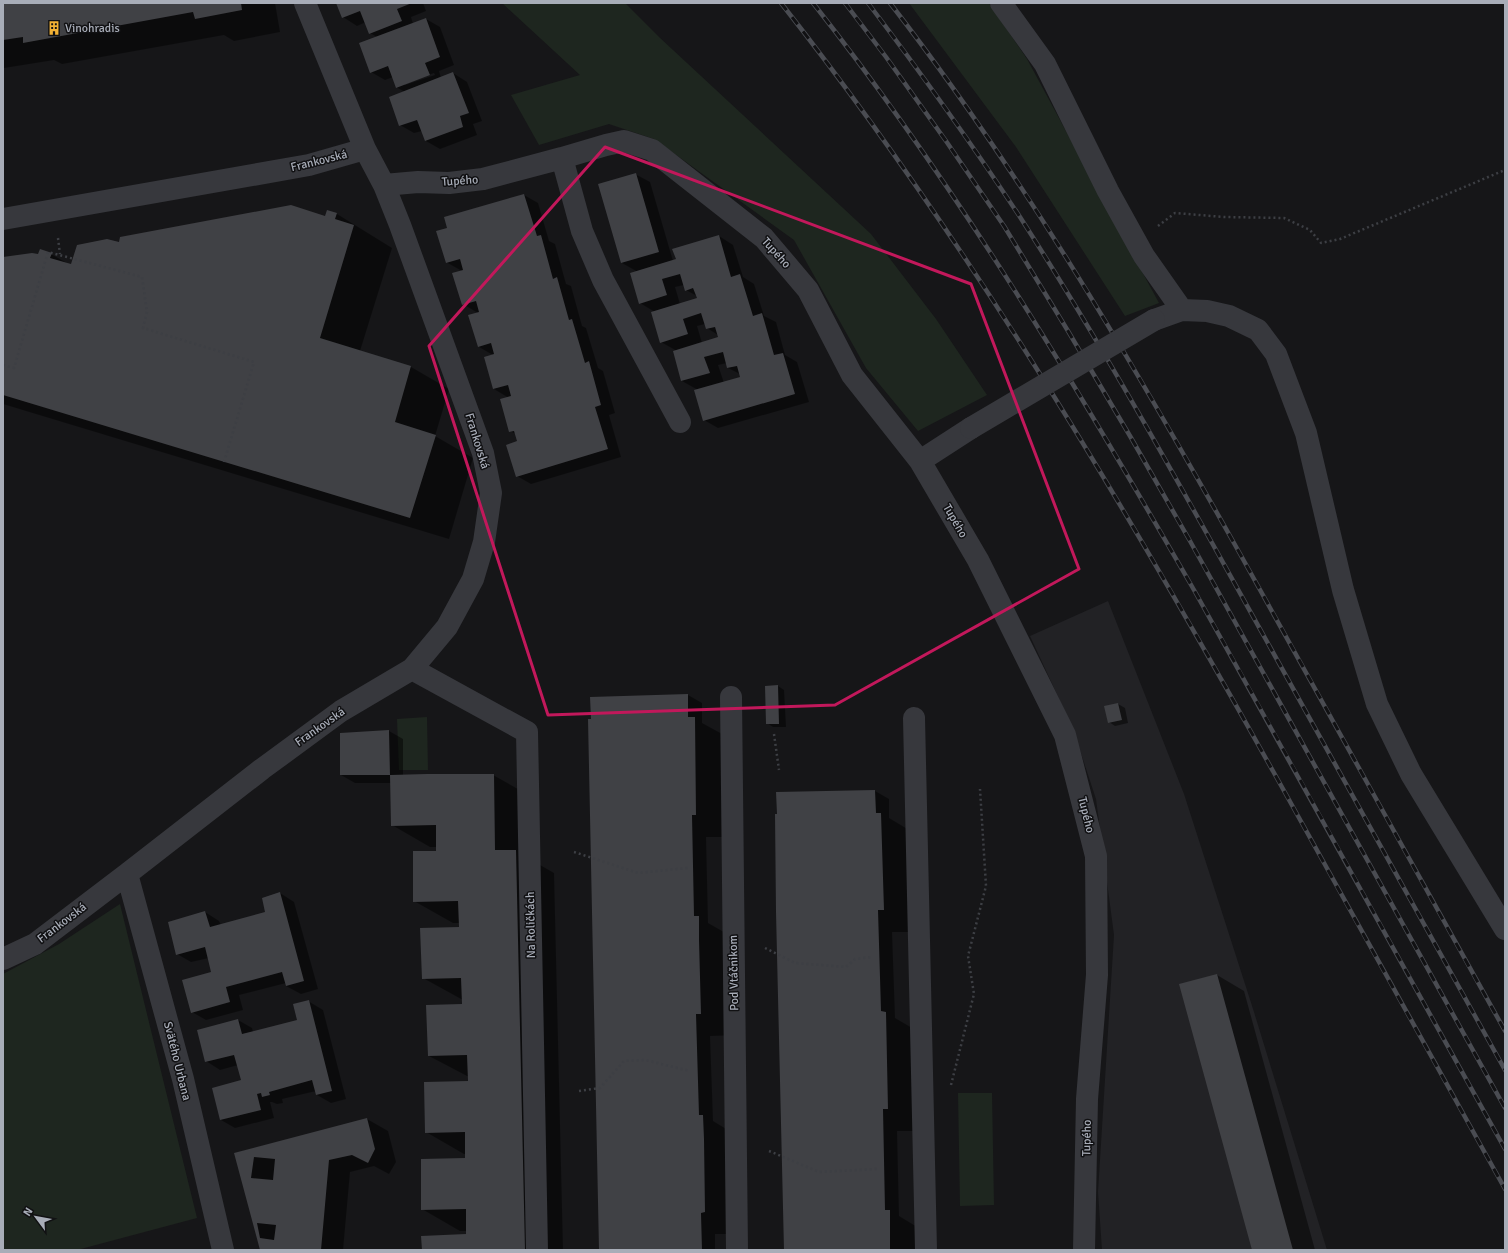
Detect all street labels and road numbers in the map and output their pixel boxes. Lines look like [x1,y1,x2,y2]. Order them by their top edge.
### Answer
street label: Frankovská [289,147,349,175]
street label: Tupého [441,172,479,190]
street label: Tupého [758,234,794,272]
street label: Frankovská [461,411,493,471]
street label: Tupého [939,501,971,541]
street label: Frankovská [292,704,348,750]
street label: Tupého [1074,795,1098,835]
street label: Na Roličkách [523,891,539,959]
street label: Frankovská [34,900,90,946]
street label: Pod Vtáčnikom [726,935,742,1011]
street label: Svätého Urbana [160,1020,194,1102]
street label: Tupého [1079,1120,1095,1156]

